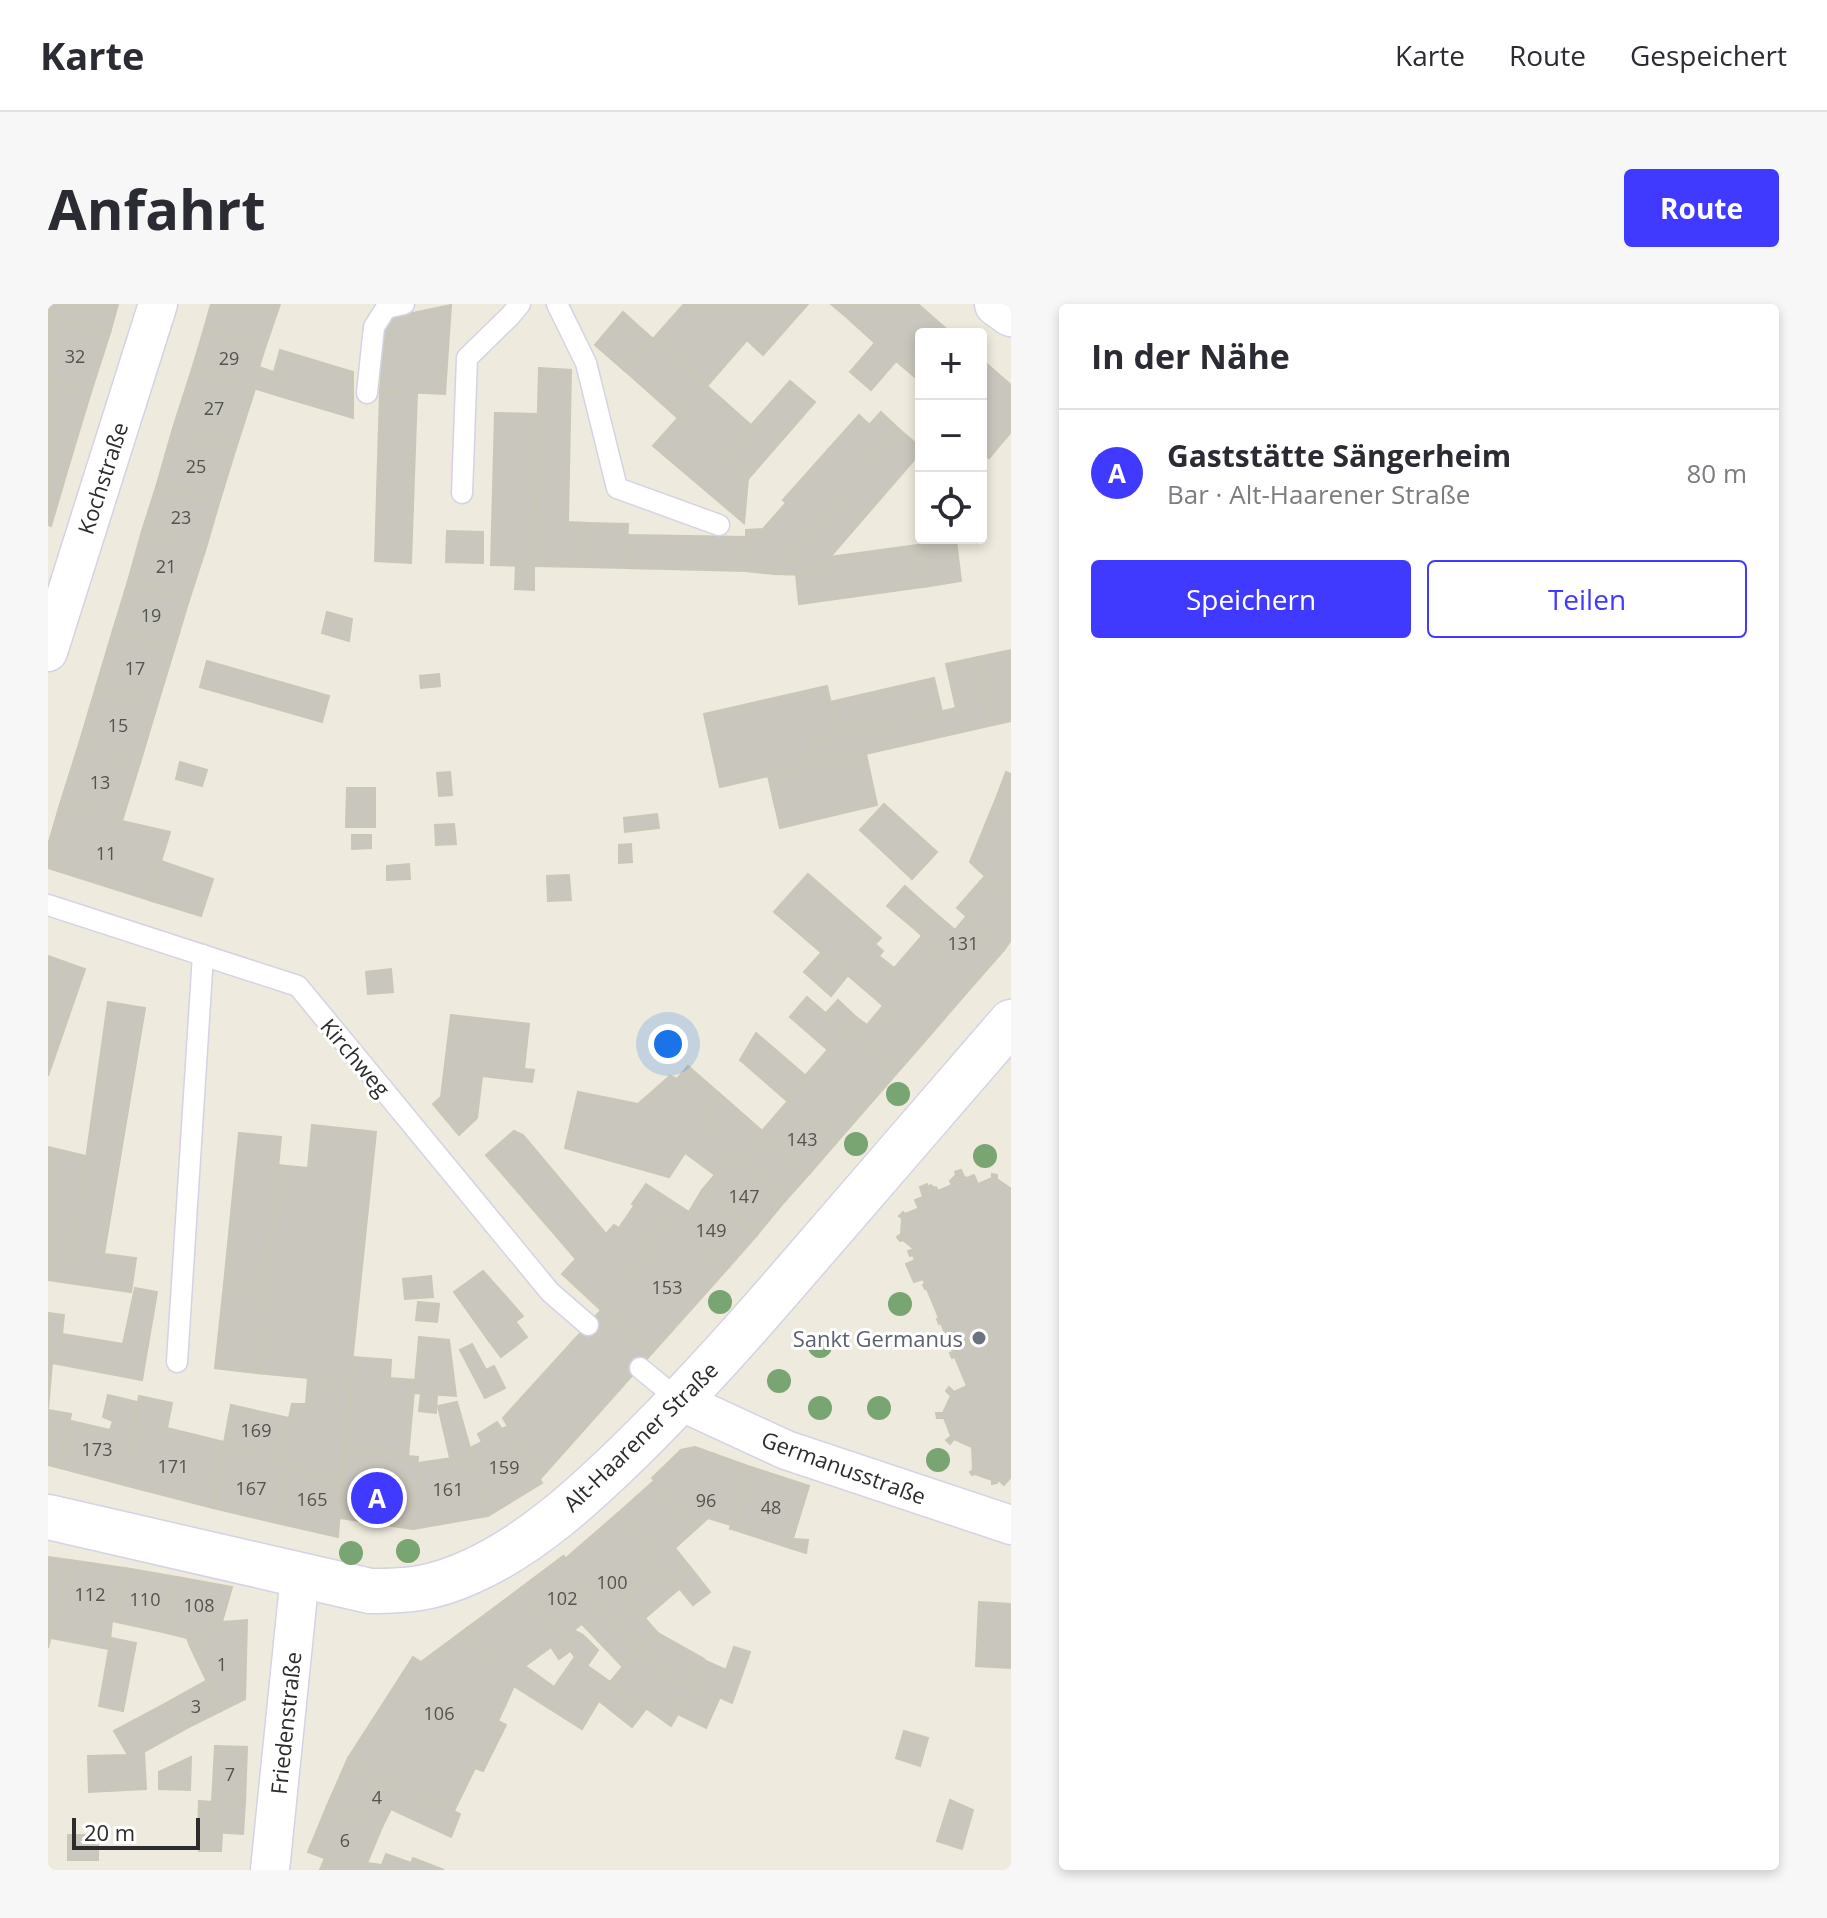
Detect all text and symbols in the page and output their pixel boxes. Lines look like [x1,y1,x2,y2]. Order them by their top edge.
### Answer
text: Karte [40,29,144,81]
text: Karte [1395,36,1465,74]
text: Route [1509,36,1586,74]
text: Gespeichert [1630,36,1787,74]
button: Route [1624,169,1779,247]
text: Anfahrt [48,170,266,246]
map controls [915,328,987,544]
button: + [915,328,987,400]
text: In der Nähe [1091,333,1290,379]
house number: 32 [65,344,85,368]
house number: 29 [219,346,239,370]
house number: 27 [204,396,224,420]
button: − [915,400,987,472]
street label: Kochstraße [70,418,134,538]
text: Gaststätte Sängerheim [1167,435,1511,476]
house number: 25 [186,454,206,478]
text: A [1108,455,1126,491]
text: 80 m [1686,455,1747,491]
button: locate [915,472,987,544]
text: Bar · Alt-Haarener Straße [1167,476,1470,512]
house number: 23 [171,505,191,529]
house number: 21 [156,554,176,578]
button: Speichern [1091,560,1411,638]
button: Teilen [1427,560,1747,638]
house number: 19 [141,603,161,627]
house number: 17 [125,656,145,680]
house number: 15 [108,713,128,737]
house number: 13 [90,770,110,794]
house number: 11 [96,841,116,865]
house number: 131 [948,931,978,955]
street label: Kirchweg [314,1012,398,1102]
your location [648,1024,688,1064]
house number: 143 [787,1127,817,1151]
house number: 147 [729,1184,759,1208]
house number: 149 [696,1218,726,1242]
house number: 153 [652,1275,682,1299]
place label: Sankt Germanus [793,1323,963,1353]
marker: Sankt Germanus [970,1329,988,1347]
street label: Alt-Haarener Straße [556,1354,724,1518]
house number: 169 [241,1418,271,1442]
street label: Germanusstraße [758,1423,930,1511]
house number: 173 [82,1437,112,1461]
house number: 171 [158,1454,188,1478]
house number: 159 [489,1455,519,1479]
pin: A [351,1468,403,1528]
house number: 167 [236,1476,266,1500]
house number: 161 [433,1477,463,1501]
house number: 165 [297,1487,327,1511]
house number: 96 [696,1488,716,1512]
house number: 48 [761,1495,781,1519]
house number: 100 [597,1570,627,1594]
house number: 112 [75,1582,105,1606]
house number: 102 [547,1586,577,1610]
house number: 110 [130,1587,160,1611]
house number: 108 [184,1593,214,1617]
street label: Friedenstraße [263,1650,307,1796]
house number: 1 [217,1652,227,1676]
house number: 3 [191,1694,201,1718]
house number: 106 [424,1701,454,1725]
house number: 7 [225,1762,235,1786]
house number: 4 [372,1785,382,1809]
scale bar [72,1814,200,1850]
text: 20 m [84,1817,135,1847]
house number: 6 [340,1828,350,1852]

